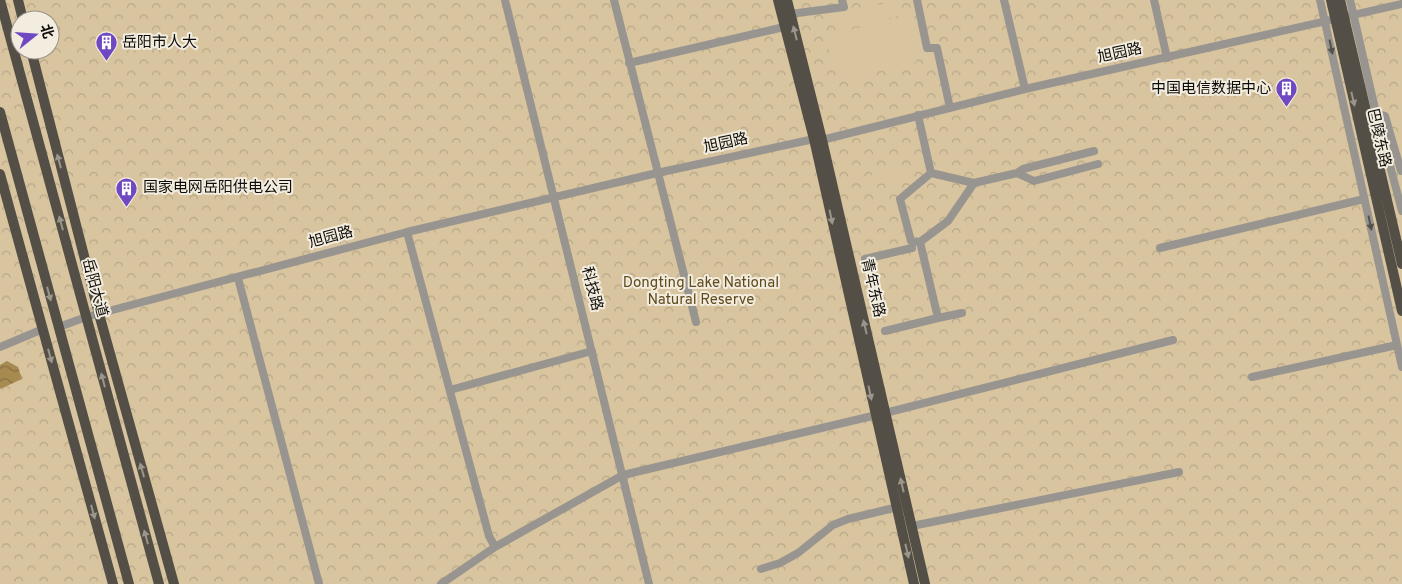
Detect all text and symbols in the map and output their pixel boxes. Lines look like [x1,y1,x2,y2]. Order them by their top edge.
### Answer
north arrow [10,10,60,60]
text: 北 [36,22,56,41]
one-way arrow [791,25,799,40]
building icon: 岳阳市人大 [94,31,118,62]
place label: 岳阳市人大 [122,34,197,53]
street label: 旭园路 [1096,40,1144,68]
one-way arrow [1327,40,1335,55]
building icon: 中国电信数据中心 [1275,77,1299,108]
place label: 中国电信数据中心 [1151,80,1271,99]
one-way arrow [1350,91,1358,107]
street label: 巴陵东路 [1362,107,1394,169]
street label: 旭园路 [702,130,750,158]
one-way arrow [55,153,63,168]
building icon: 国家电网岳阳供电公司 [115,176,139,207]
place label: 国家电网岳阳供电公司 [143,178,293,198]
one-way arrow [827,210,835,225]
one-way arrow [56,216,64,231]
one-way arrow [1366,216,1374,231]
street label: 旭园路 [307,223,355,253]
street label: 岳阳大道 [77,257,111,319]
street label: 青年东路 [856,257,888,319]
street label: 科技路 [576,265,606,313]
park label: Dongting Lake National Natural Reserve [623,274,779,310]
one-way arrow [46,286,54,301]
one-way arrow [861,320,869,335]
one-way arrow [47,348,55,363]
one-way arrow [99,373,107,388]
one-way arrow [866,386,874,401]
one-way arrow [138,462,146,477]
one-way arrow [898,478,906,493]
one-way arrow [90,505,98,520]
one-way arrow [142,529,150,544]
one-way arrow [903,544,911,559]

